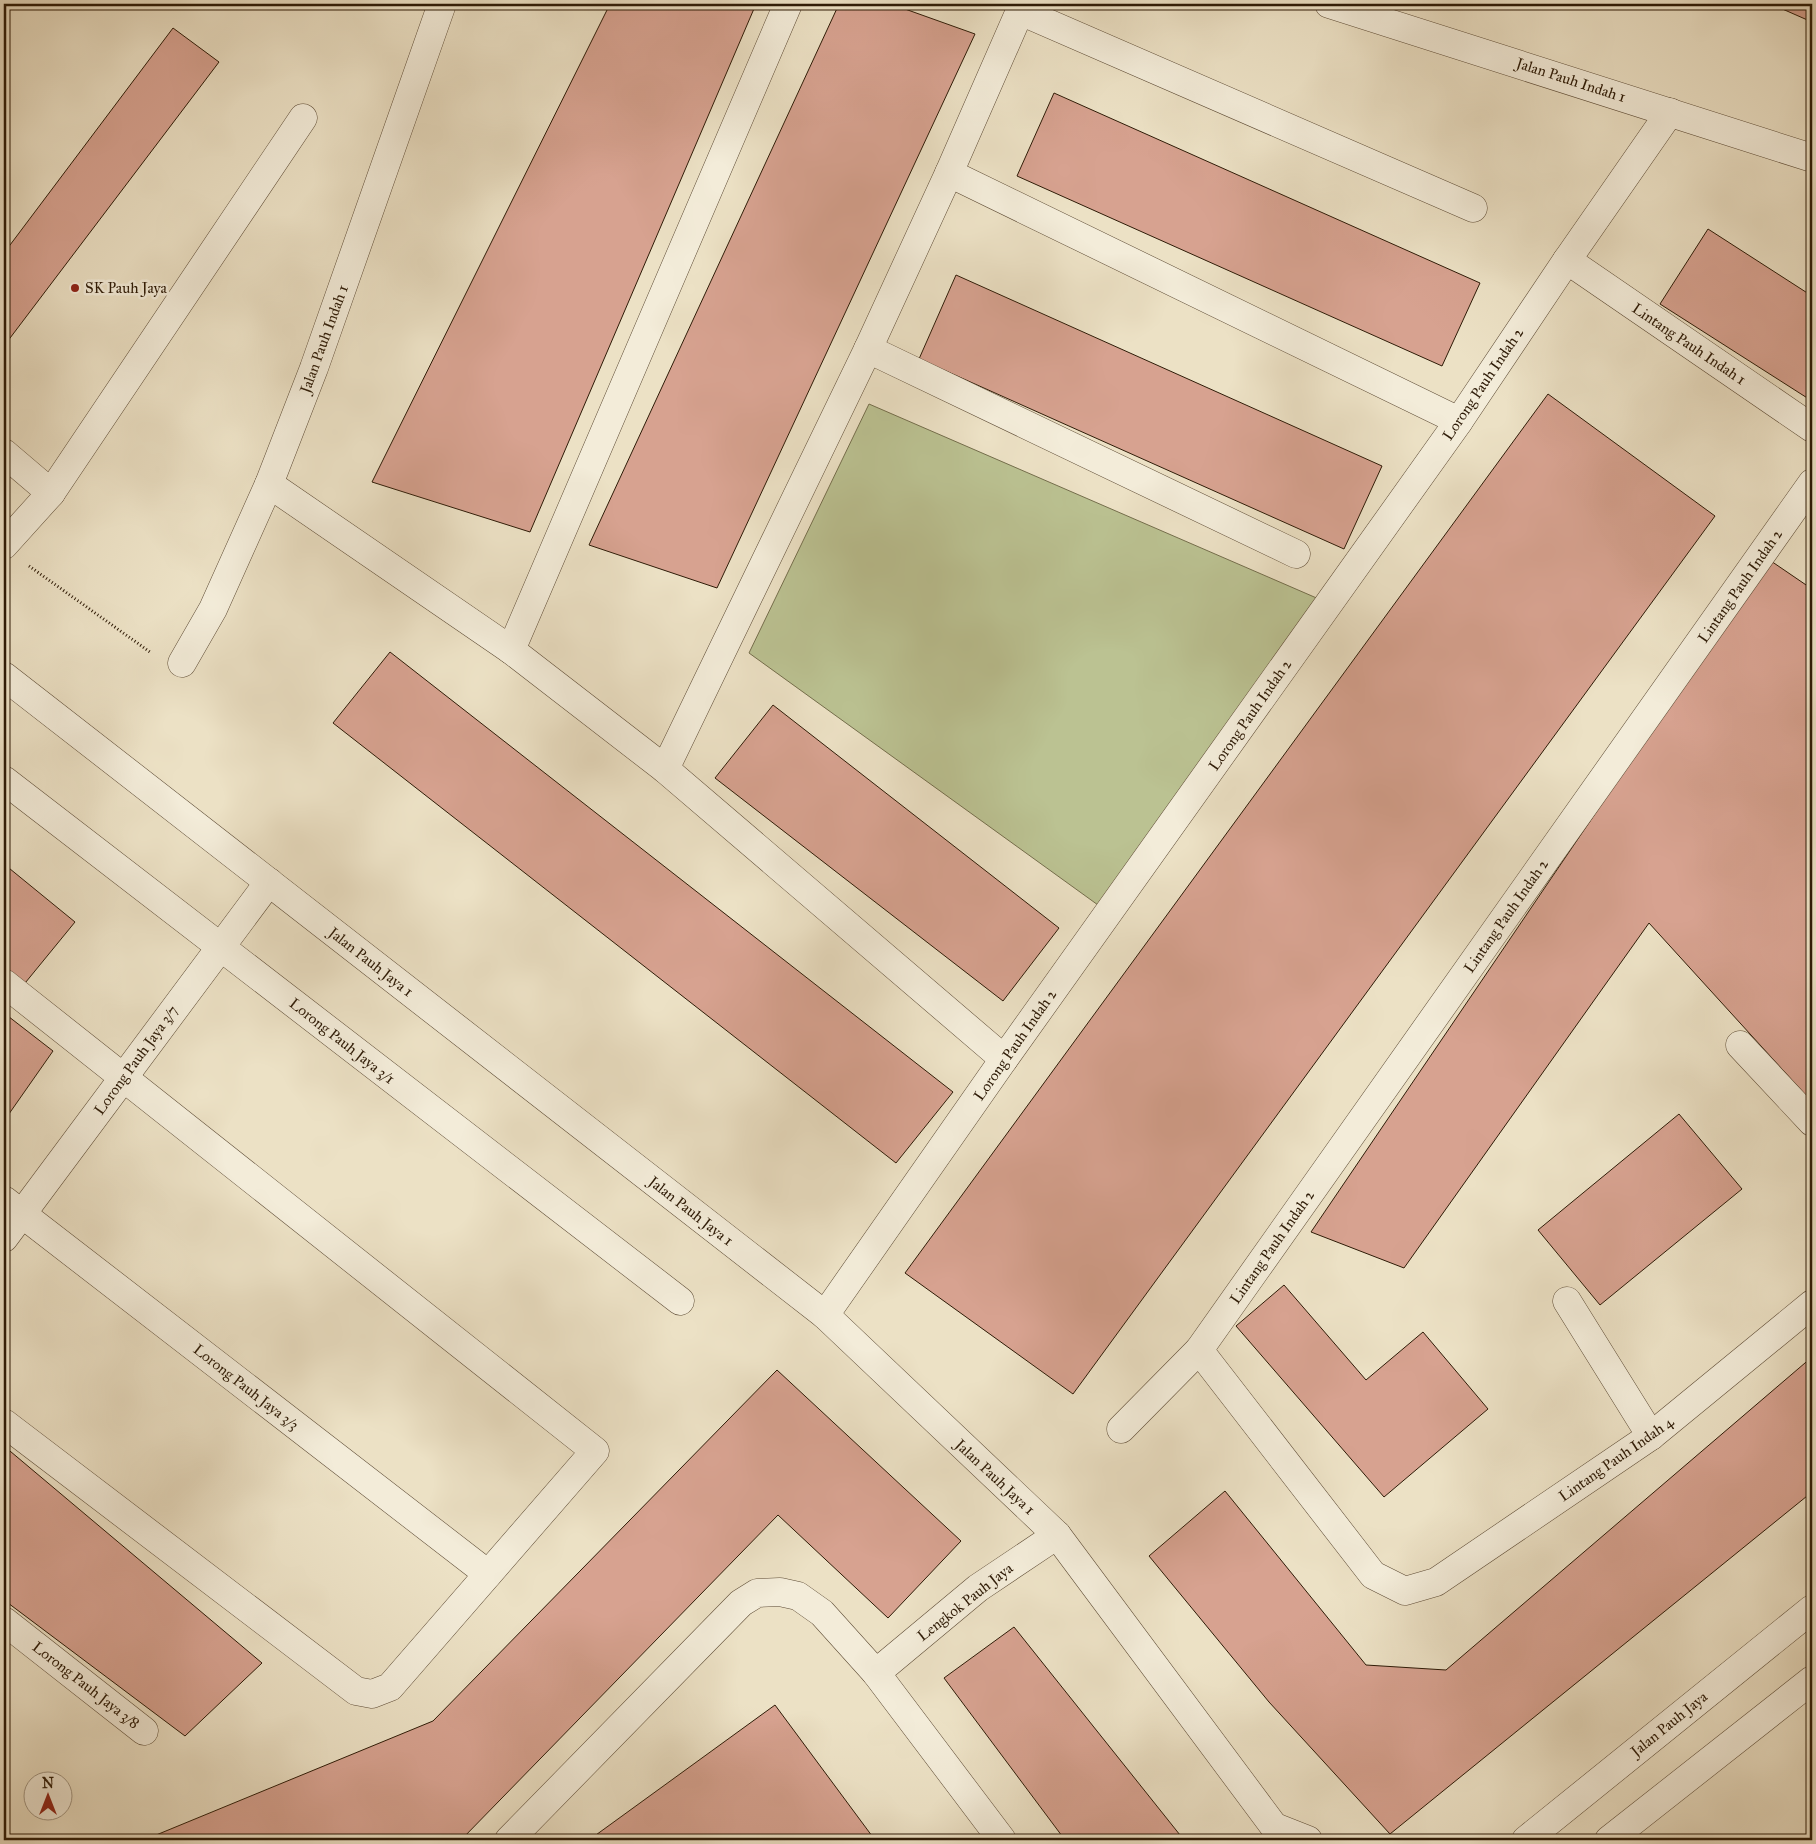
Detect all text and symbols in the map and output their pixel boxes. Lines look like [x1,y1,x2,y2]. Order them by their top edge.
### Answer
street label: Jalan Pauh Indah 1 [1512,53,1628,107]
place label: SK Pauh Jaya [85,279,168,298]
marker: SK Pauh Jaya [69,282,81,294]
street label: Jalan Pauh Indah 1 [295,282,353,398]
street label: Lintang Pauh Indah 1 [1629,299,1749,389]
street label: Lorong Pauh Indah 2 [1439,324,1528,444]
street label: Lintang Pauh Indah 2 [1694,525,1786,646]
street label: Lorong Pauh Indah 2 [1205,655,1296,774]
street label: Lintang Pauh Indah 2 [1460,855,1552,976]
street label: Jalan Pauh Jaya 1 [323,922,417,1001]
street label: Lorong Pauh Indah 2 [970,985,1061,1104]
street label: Lorong Pauh Jaya 3/1 [285,994,398,1089]
street label: Lorong Pauh Jaya 3/7 [90,1002,183,1119]
street label: Jalan Pauh Jaya 1 [643,1171,737,1250]
street label: Lintang Pauh Indah 2 [1226,1186,1318,1307]
street label: Lorong Pauh Jaya 3/3 [189,1340,302,1435]
street label: Lintang Pauh Indah 4 [1555,1412,1677,1505]
street label: Jalan Pauh Jaya 1 [949,1434,1039,1519]
street label: Lengkok Pauh Jaya [914,1559,1018,1646]
street label: Lorong Pauh Jaya 3/8 [28,1638,143,1733]
street label: Jalan Pauh Jaya [1626,1687,1712,1762]
north arrow [22,1772,72,1822]
text: N [42,1775,54,1792]

